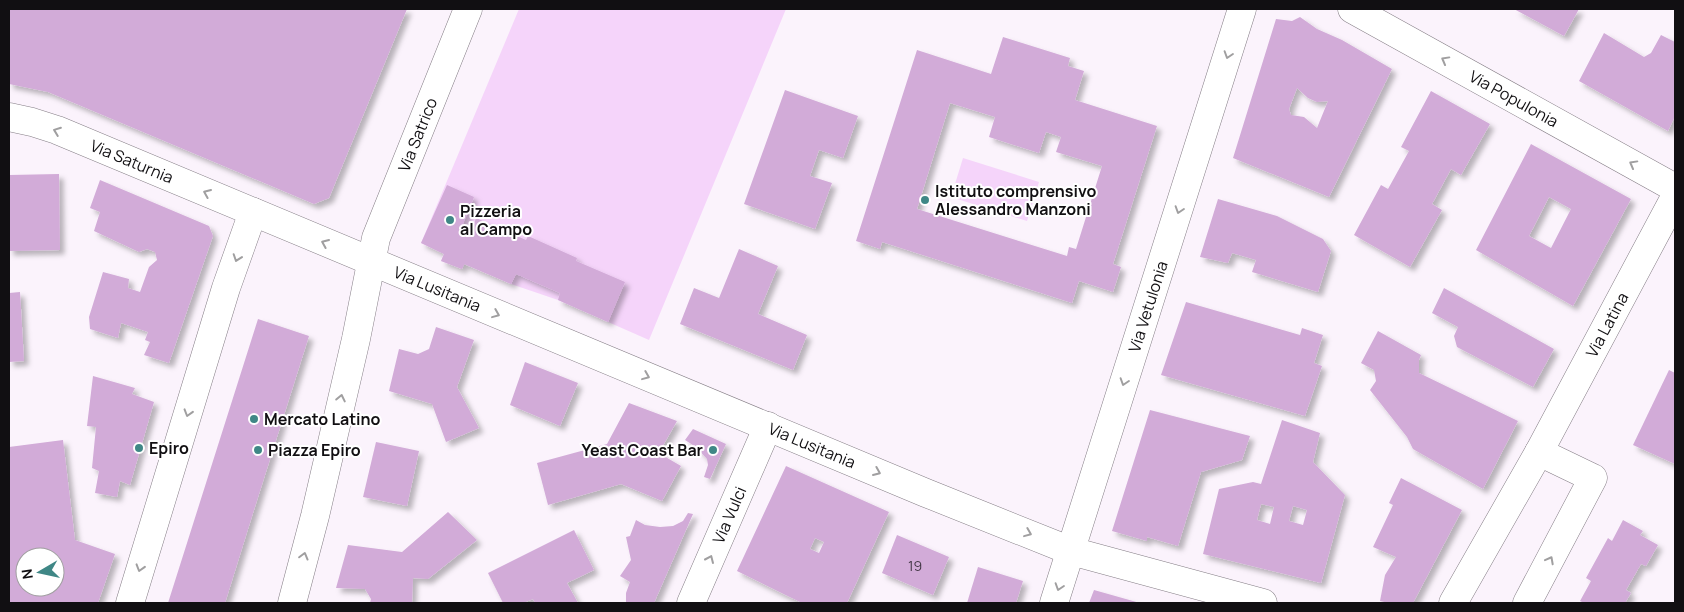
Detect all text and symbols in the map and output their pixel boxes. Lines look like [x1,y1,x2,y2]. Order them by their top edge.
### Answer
one-way arrow [1223,51,1233,59]
one-way arrow [1441,56,1450,66]
street label: Via Populonia [1465,65,1562,132]
street label: Via Satrico [393,94,442,175]
one-way arrow [54,127,62,137]
street label: Via Saturnia [87,134,177,188]
one-way arrow [1629,160,1638,170]
place label: Istituto comprensivo Alessandro Manzoni [935,180,1096,220]
one-way arrow [204,189,212,199]
marker: Istituto comprensivo Alessandro Manzoni [919,194,931,206]
place label: Pizzeria al Campo [460,200,532,240]
one-way arrow [1174,205,1184,214]
marker: Pizzeria al Campo [444,214,456,226]
one-way arrow [322,238,330,248]
one-way arrow [232,253,242,261]
street label: Via Vetulonia [1123,258,1173,355]
street label: Via Lusitania [390,261,484,317]
street label: Via Latina [1581,288,1633,361]
one-way arrow [491,308,500,318]
one-way arrow [642,370,650,380]
one-way arrow [1120,377,1130,385]
one-way arrow [335,394,346,402]
one-way arrow [184,408,194,416]
place label: Mercato Latino [264,408,380,430]
marker: Mercato Latino [248,413,260,425]
street label: Via Lusitania [765,417,859,473]
place label: Epiro [149,437,189,459]
place label: Piazza Epiro [268,439,361,461]
place label: Yeast Coast Bar [582,439,703,461]
marker: Epiro [133,442,145,454]
marker: Piazza Epiro [252,444,264,456]
marker: Yeast Coast Bar [707,444,719,456]
one-way arrow [872,466,881,477]
street label: Via Vulci [707,483,751,547]
one-way arrow [1023,527,1032,538]
north arrow [15,547,65,597]
one-way arrow [299,553,309,561]
one-way arrow [704,555,715,564]
house number: 19 [908,556,922,575]
one-way arrow [1544,556,1554,565]
one-way arrow [136,564,146,572]
text: N [16,568,37,581]
one-way arrow [1055,582,1065,590]

